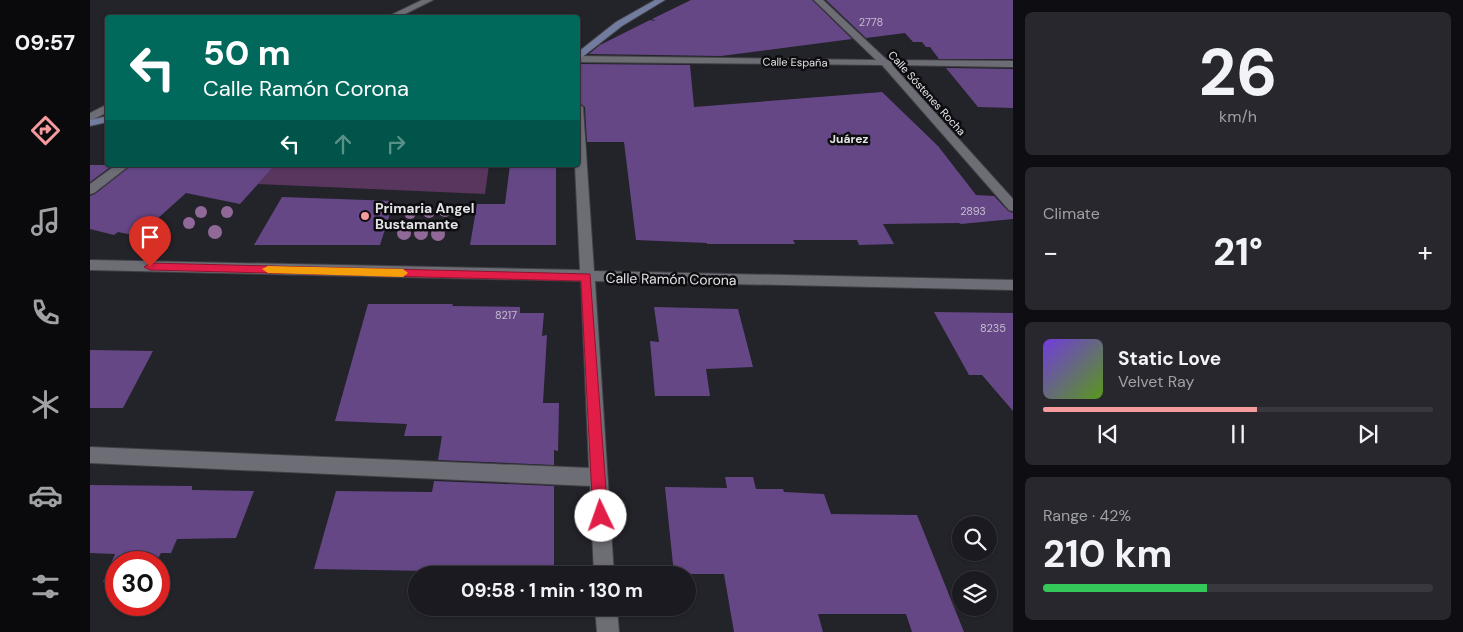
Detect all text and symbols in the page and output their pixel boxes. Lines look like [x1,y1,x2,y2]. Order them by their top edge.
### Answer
house number: 2778 [859,15,883,29]
text: 09:57 [15,28,75,57]
text: 50 m [203,30,291,76]
text: 26 [1199,31,1277,115]
icon: left [120,35,185,100]
street label: Calle Sóstenes Rocha [885,48,969,138]
street label: Calle España [762,54,828,70]
text: Calle Ramón Corona [203,74,409,103]
text: km/h [1219,106,1257,127]
icon: directions [28,113,63,148]
icon: left [276,130,304,158]
icon: ahead [329,130,357,158]
icon: right [382,130,410,158]
district label: Juárez [830,131,869,147]
place label: Primaria Angel Bustamante [375,199,474,233]
text: Climate [1043,203,1100,224]
icon: music [28,204,63,239]
house number: 2893 [960,204,986,218]
marker: Primaria Angel Bustamante [359,210,371,222]
pin [129,216,171,267]
icon: arrive [136,223,164,251]
text: 21° [1213,227,1263,277]
text: − [1043,234,1058,271]
text: + [1418,234,1433,271]
street label: Calle Ramón Corona [605,269,737,289]
icon: phone [28,295,63,330]
house number: 8217 [495,308,517,322]
house number: 8235 [980,321,1006,335]
text: Static Love [1118,346,1221,371]
text: Velvet Ray [1118,371,1194,392]
icon: climate [28,387,63,422]
icon: previous [1094,420,1122,448]
icon: pause [1224,420,1252,448]
icon: next [1354,420,1382,448]
icon: car [28,478,63,513]
position arrow [574,489,626,541]
text: Range · 42% [1043,505,1131,526]
map controls [952,516,997,616]
button: search [952,516,997,561]
text: 210 km [1043,529,1172,579]
speed limit sign: 30 [105,551,170,616]
icon: filters [28,569,63,604]
button: layers [952,571,997,616]
text: 09:58 · 1 min · 130 m [461,578,643,603]

